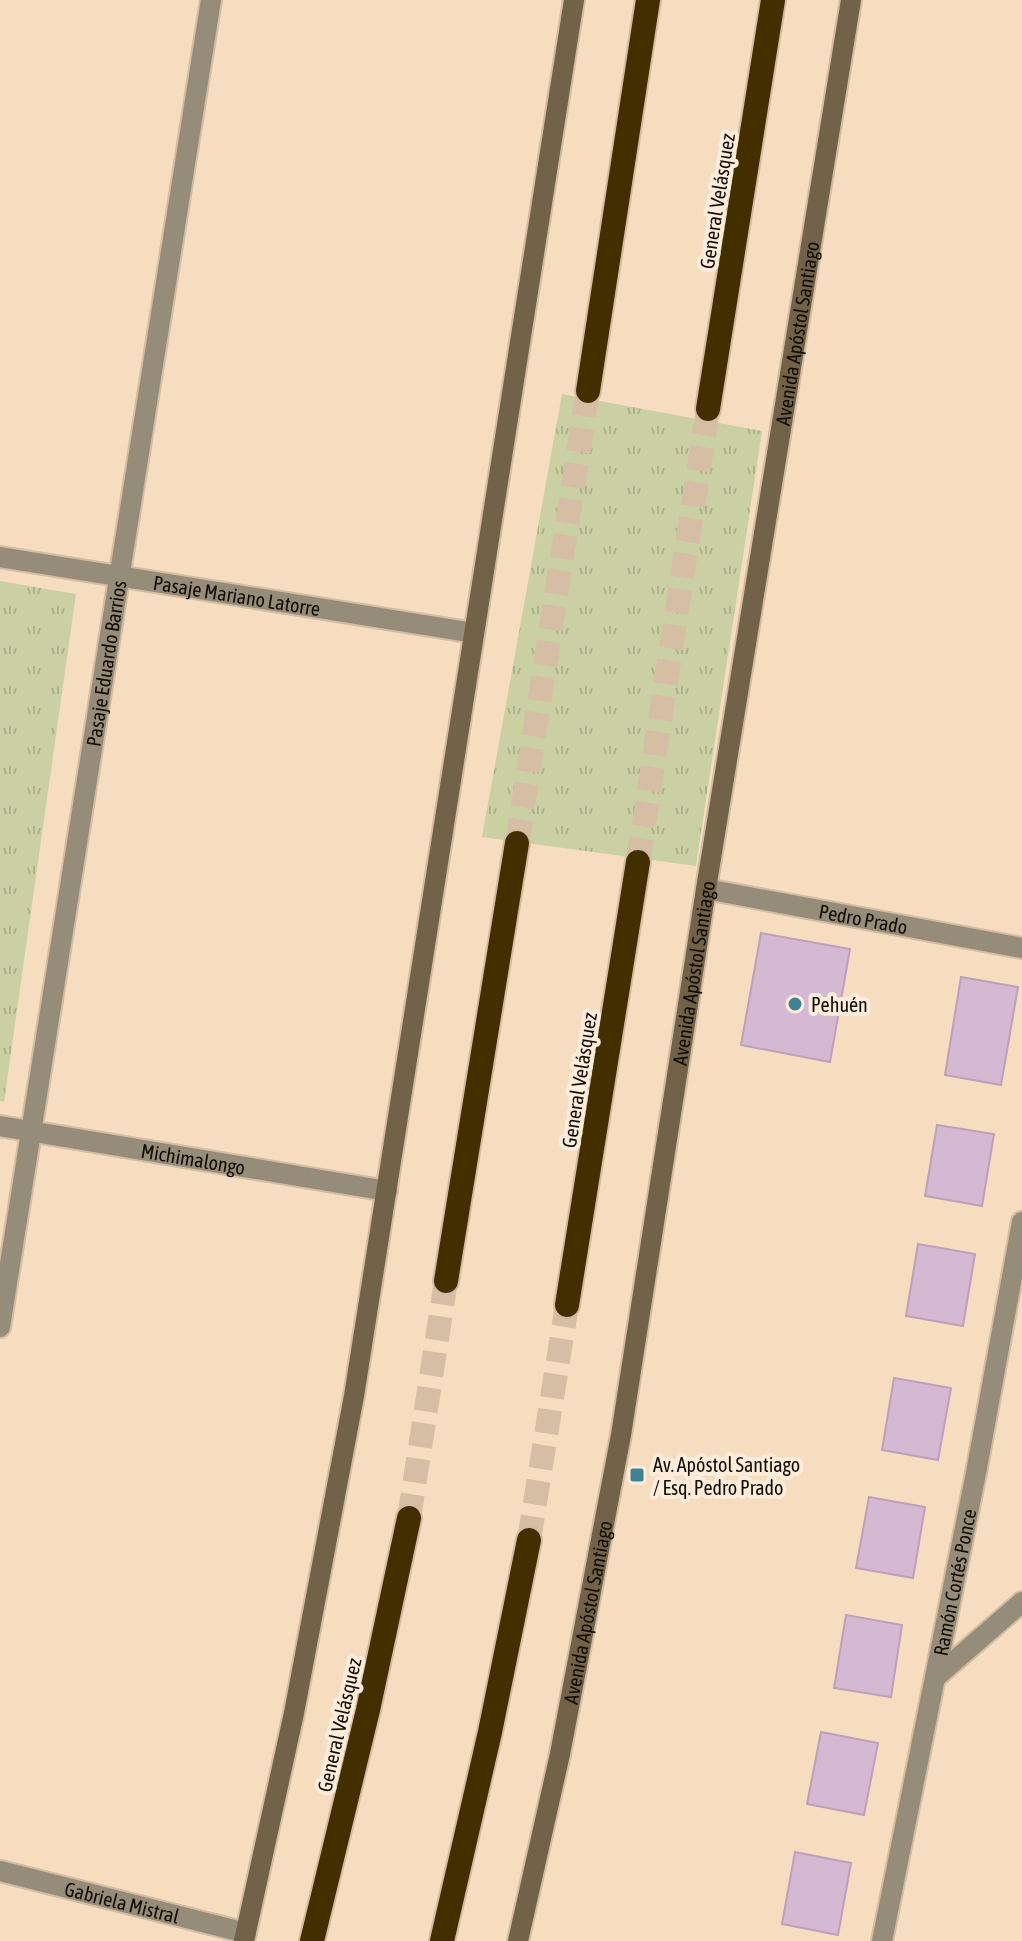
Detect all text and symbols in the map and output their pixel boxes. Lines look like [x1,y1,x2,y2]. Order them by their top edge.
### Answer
street label: General Velásquez [695,132,739,270]
street label: Avenida Apóstol Santiago [770,240,823,427]
street label: Pasaje Mariano Latorre [152,570,322,620]
street label: Pasaje Eduardo Barrios [81,579,130,748]
street label: Avenida Apóstol Santiago [667,879,719,1067]
street label: Pedro Prado [817,899,909,938]
place label: Pehuén [811,993,868,1016]
marker: Pehuén [786,995,804,1013]
street label: General Velásquez [557,1011,601,1149]
street label: Michimalongo [139,1138,247,1179]
place label: Av. Apóstol Santiago / Esq. Pedro Prado [653,1453,800,1499]
marker: Av. Apóstol Santiago / Esq. Pedro Prado [628,1466,646,1484]
street label: Ramón Cortés Ponce [928,1507,980,1658]
street label: Avenida Apóstol Santiago [558,1519,616,1706]
street label: General Velásquez [312,1656,366,1794]
street label: Gabriela Mistral [62,1876,183,1927]

